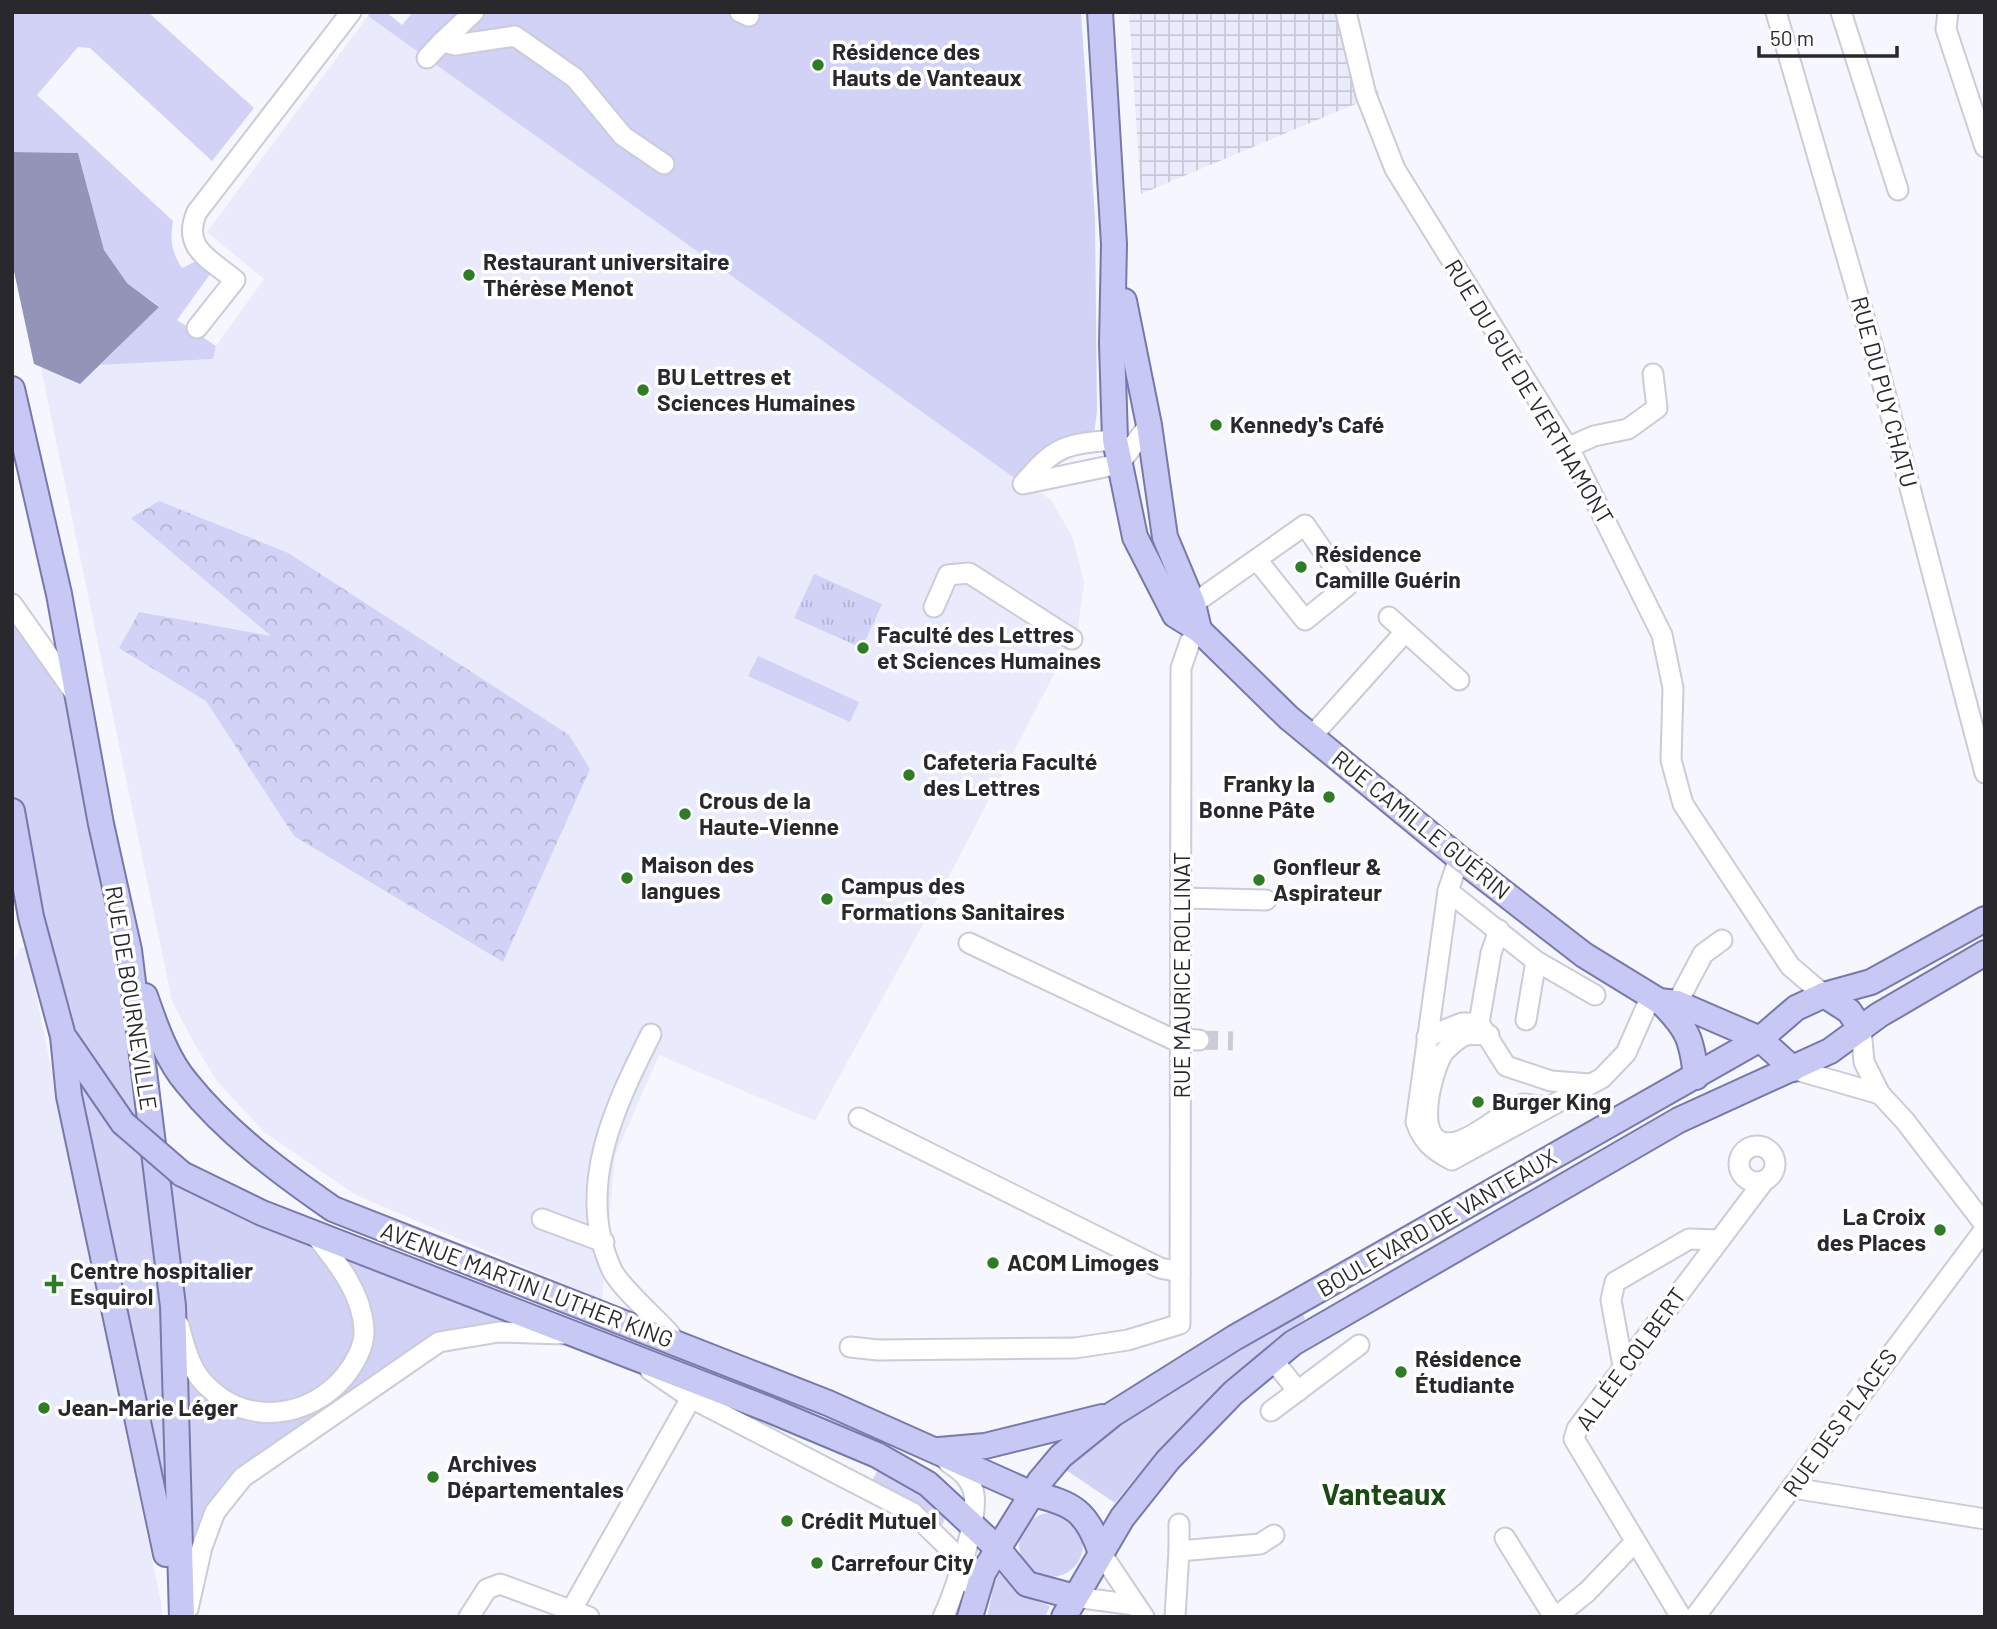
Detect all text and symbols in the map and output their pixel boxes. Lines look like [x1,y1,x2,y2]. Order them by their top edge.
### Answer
scale bar [1759,14,1897,58]
text: 50 m [1770,25,1814,50]
place label: Résidence des Hauts de Vanteaux [832,37,1022,91]
marker: Résidence des Hauts de Vanteaux [810,57,826,73]
place label: Restaurant universitaire Thérèse Menot [483,247,730,301]
street label: RUE DU GUÉ DE VERTHAMONT [1439,254,1620,529]
marker: Restaurant universitaire Thérèse Menot [461,267,477,283]
street label: RUE DU PUY CHATU [1846,293,1924,491]
place label: BU Lettres et Sciences Humaines [657,362,855,416]
marker: BU Lettres et Sciences Humaines [635,382,651,398]
place label: Kennedy's Café [1230,410,1384,438]
marker: Kennedy's Café [1208,417,1224,433]
place label: Résidence Camille Guérin [1315,539,1461,593]
marker: Résidence Camille Guérin [1293,559,1309,575]
place label: Faculté des Lettres et Sciences Humaines [877,620,1101,674]
marker: Faculté des Lettres et Sciences Humaines [855,640,871,656]
street label: RUE CAMILLE GUÉRIN [1327,744,1516,905]
place label: Cafeteria Faculté des Lettres [923,747,1097,801]
marker: Cafeteria Faculté des Lettres [901,767,917,783]
place label: Franky la Bonne Pâte [1199,769,1315,823]
place label: Crous de la Haute-Vienne [699,786,839,840]
marker: Franky la Bonne Pâte [1321,789,1337,805]
marker: Crous de la Haute-Vienne [677,806,693,822]
place label: Maison des langues [641,850,754,904]
street label: RUE MAURICE ROLLINAT [1167,852,1195,1098]
place label: Gonfleur & Aspirateur [1273,852,1382,906]
marker: Maison des langues [619,870,635,886]
place label: Campus des Formations Sanitaires [841,871,1065,925]
marker: Gonfleur & Aspirateur [1251,872,1267,888]
street label: RUE DE BOURNEVILLE [100,884,164,1112]
marker: Campus des Formations Sanitaires [819,891,835,907]
place label: Burger King [1492,1087,1611,1115]
marker: Burger King [1470,1094,1486,1110]
street label: BOULEVARD DE VANTEAUX [1312,1142,1561,1302]
place label: La Croix des Places [1817,1202,1926,1256]
street label: AVENUE MARTIN LUTHER KING [377,1215,678,1353]
marker: La Croix des Places [1932,1222,1948,1238]
place label: ACOM Limoges [1007,1248,1159,1276]
marker: ACOM Limoges [985,1255,1001,1271]
place label: Centre hospitalier Esquirol [70,1256,253,1310]
marker: Centre hospitalier Esquirol [44,1274,64,1294]
street label: ALLÉE COLBERT [1569,1282,1691,1435]
street label: RUE DES PLACES [1776,1343,1902,1502]
place label: Résidence Étudiante [1415,1344,1522,1398]
marker: Résidence Étudiante [1393,1364,1409,1380]
place label: Jean-Marie Léger [58,1393,238,1421]
marker: Jean-Marie Léger [36,1400,52,1416]
place label: Archives Départementales [447,1449,624,1503]
marker: Archives Départementales [425,1469,441,1485]
district label: Vanteaux [1322,1475,1446,1511]
place label: Crédit Mutuel [801,1506,937,1534]
marker: Crédit Mutuel [779,1513,795,1529]
place label: Carrefour City [831,1548,974,1576]
marker: Carrefour City [809,1555,825,1571]

